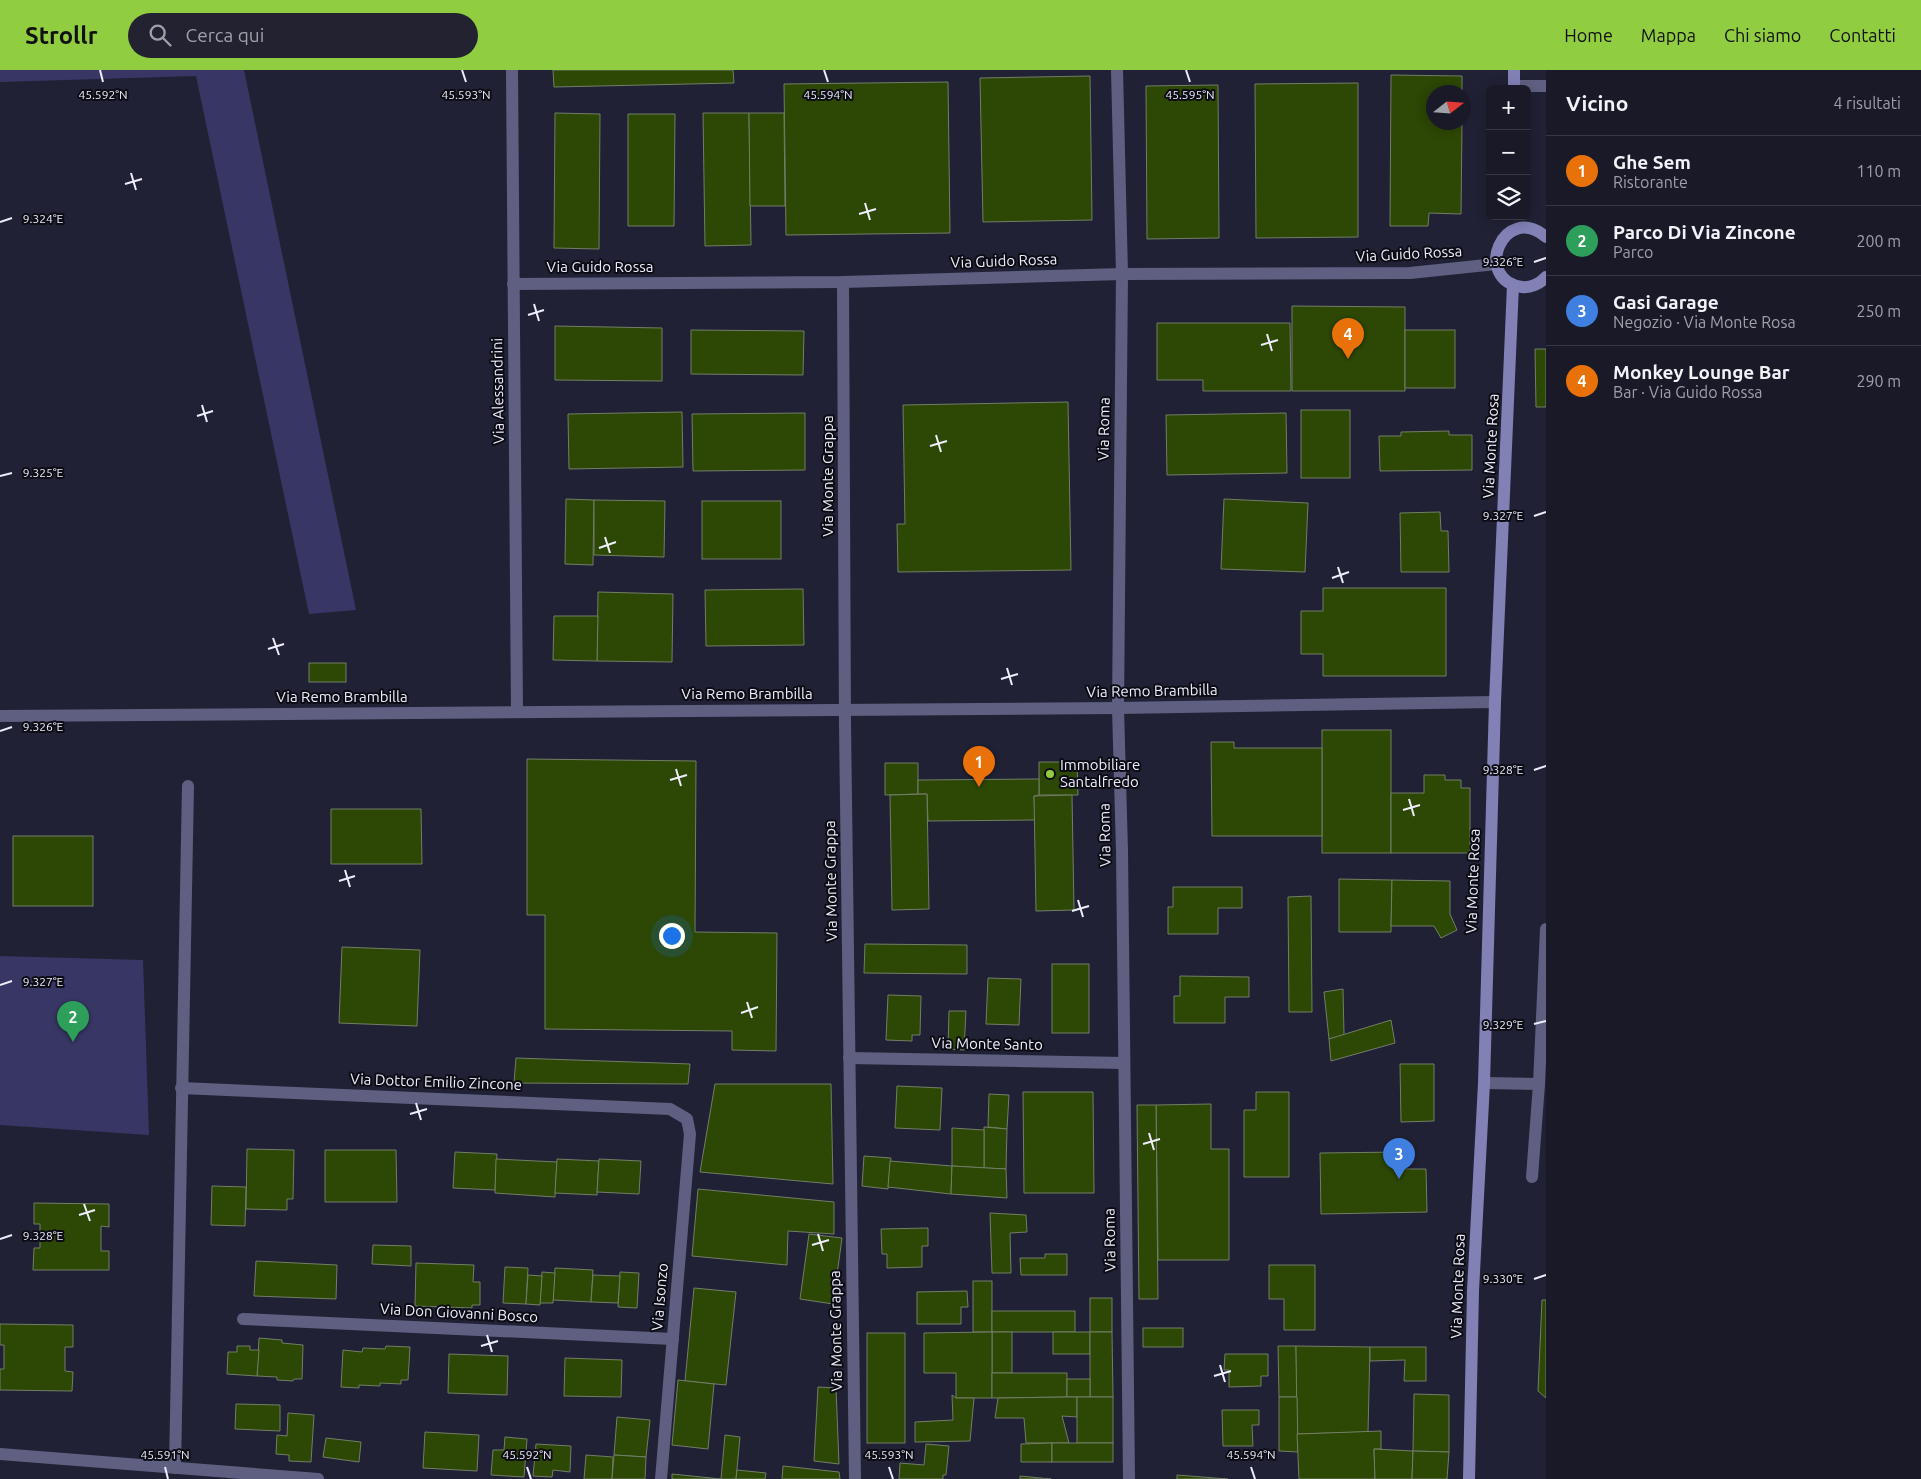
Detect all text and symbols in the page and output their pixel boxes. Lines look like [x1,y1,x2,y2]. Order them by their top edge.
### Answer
search box [128,13,478,58]
icon: search [146,21,174,49]
text: Strollr [25,22,98,49]
text: Cerca qui [186,24,264,46]
text: Home [1564,25,1613,45]
text: Mappa [1641,25,1696,45]
text: Chi siamo [1724,25,1801,45]
text: Contatti [1829,25,1896,45]
north arrow [1426,85,1471,130]
map controls [1486,85,1531,220]
button: + [1486,85,1531,130]
text: 45.592°N [78,88,128,101]
text: 45.593°N [441,88,491,101]
text: 45.594°N [803,88,853,101]
text: 45.595°N [1165,88,1215,101]
text: Vicino [1566,91,1628,115]
text: 4 risultati [1833,94,1901,112]
button: − [1486,130,1531,175]
text: Ghe Sem [1613,151,1691,173]
text: 1 [1577,162,1587,180]
text: 110 m [1856,162,1901,180]
text: Ristorante [1613,173,1688,191]
button: layers [1486,175,1531,220]
text: 9.324°E [23,212,64,225]
text: Parco Di Via Zincone [1613,221,1796,243]
text: 2 [1577,232,1587,250]
text: 200 m [1856,232,1901,250]
street label: Via Guido Rossa [1355,242,1463,265]
text: Parco [1613,243,1653,261]
street label: Via Guido Rossa [950,250,1058,271]
text: 9.326°E [1483,255,1524,268]
street label: Via Guido Rossa [547,258,653,275]
text: Gasi Garage [1613,291,1719,313]
text: 3 [1577,302,1587,320]
text: 250 m [1856,302,1901,320]
text: Negozio · Via Monte Rosa [1613,313,1796,331]
pin: 4 [1332,318,1364,359]
street label: Via Alessandrini [488,338,507,444]
text: Monkey Lounge Bar [1613,361,1790,383]
text: 4 [1577,372,1587,390]
text: 290 m [1856,372,1901,390]
text: Bar · Via Guido Rossa [1613,383,1763,401]
street label: Via Monte Rosa [1479,393,1502,499]
street label: Via Roma [1094,397,1113,461]
street label: Via Monte Grappa [819,415,836,537]
text: 9.325°E [23,466,64,479]
text: 9.327°E [1483,509,1524,522]
street label: Via Remo Brambilla [1086,681,1218,700]
street label: Via Remo Brambilla [681,685,813,702]
street label: Via Remo Brambilla [276,688,408,705]
text: 9.326°E [23,720,64,733]
pin: 1 [963,746,995,787]
place label: Immobiliare Santalfredo [1060,756,1140,790]
text: 9.328°E [1483,763,1524,776]
marker: Immobiliare Santalfredo [1044,768,1056,780]
street label: Via Roma [1095,803,1114,867]
street label: Via Monte Grappa [821,820,840,942]
street label: Via Monte Rosa [1462,828,1483,934]
your location [659,923,685,949]
text: 9.327°E [23,975,64,988]
pin: 2 [57,1001,89,1042]
text: 9.329°E [1483,1018,1524,1031]
street label: Via Monte Santo [931,1034,1043,1053]
street label: Via Dottor Emilio Zincone [350,1070,522,1093]
pin: 3 [1383,1138,1415,1179]
street label: Via Roma [1100,1208,1119,1272]
text: 9.328°E [23,1229,64,1242]
street label: Via Monte Rosa [1447,1233,1468,1339]
street label: Via Isonzo [648,1262,671,1332]
street label: Via Monte Grappa [826,1270,845,1392]
text: 9.330°E [1483,1272,1524,1285]
street label: Via Don Giovanni Bosco [380,1300,538,1325]
text: 45.591°N [140,1448,190,1461]
text: 45.592°N [502,1448,552,1461]
text: 45.593°N [864,1448,914,1461]
text: 45.594°N [1226,1448,1276,1461]

